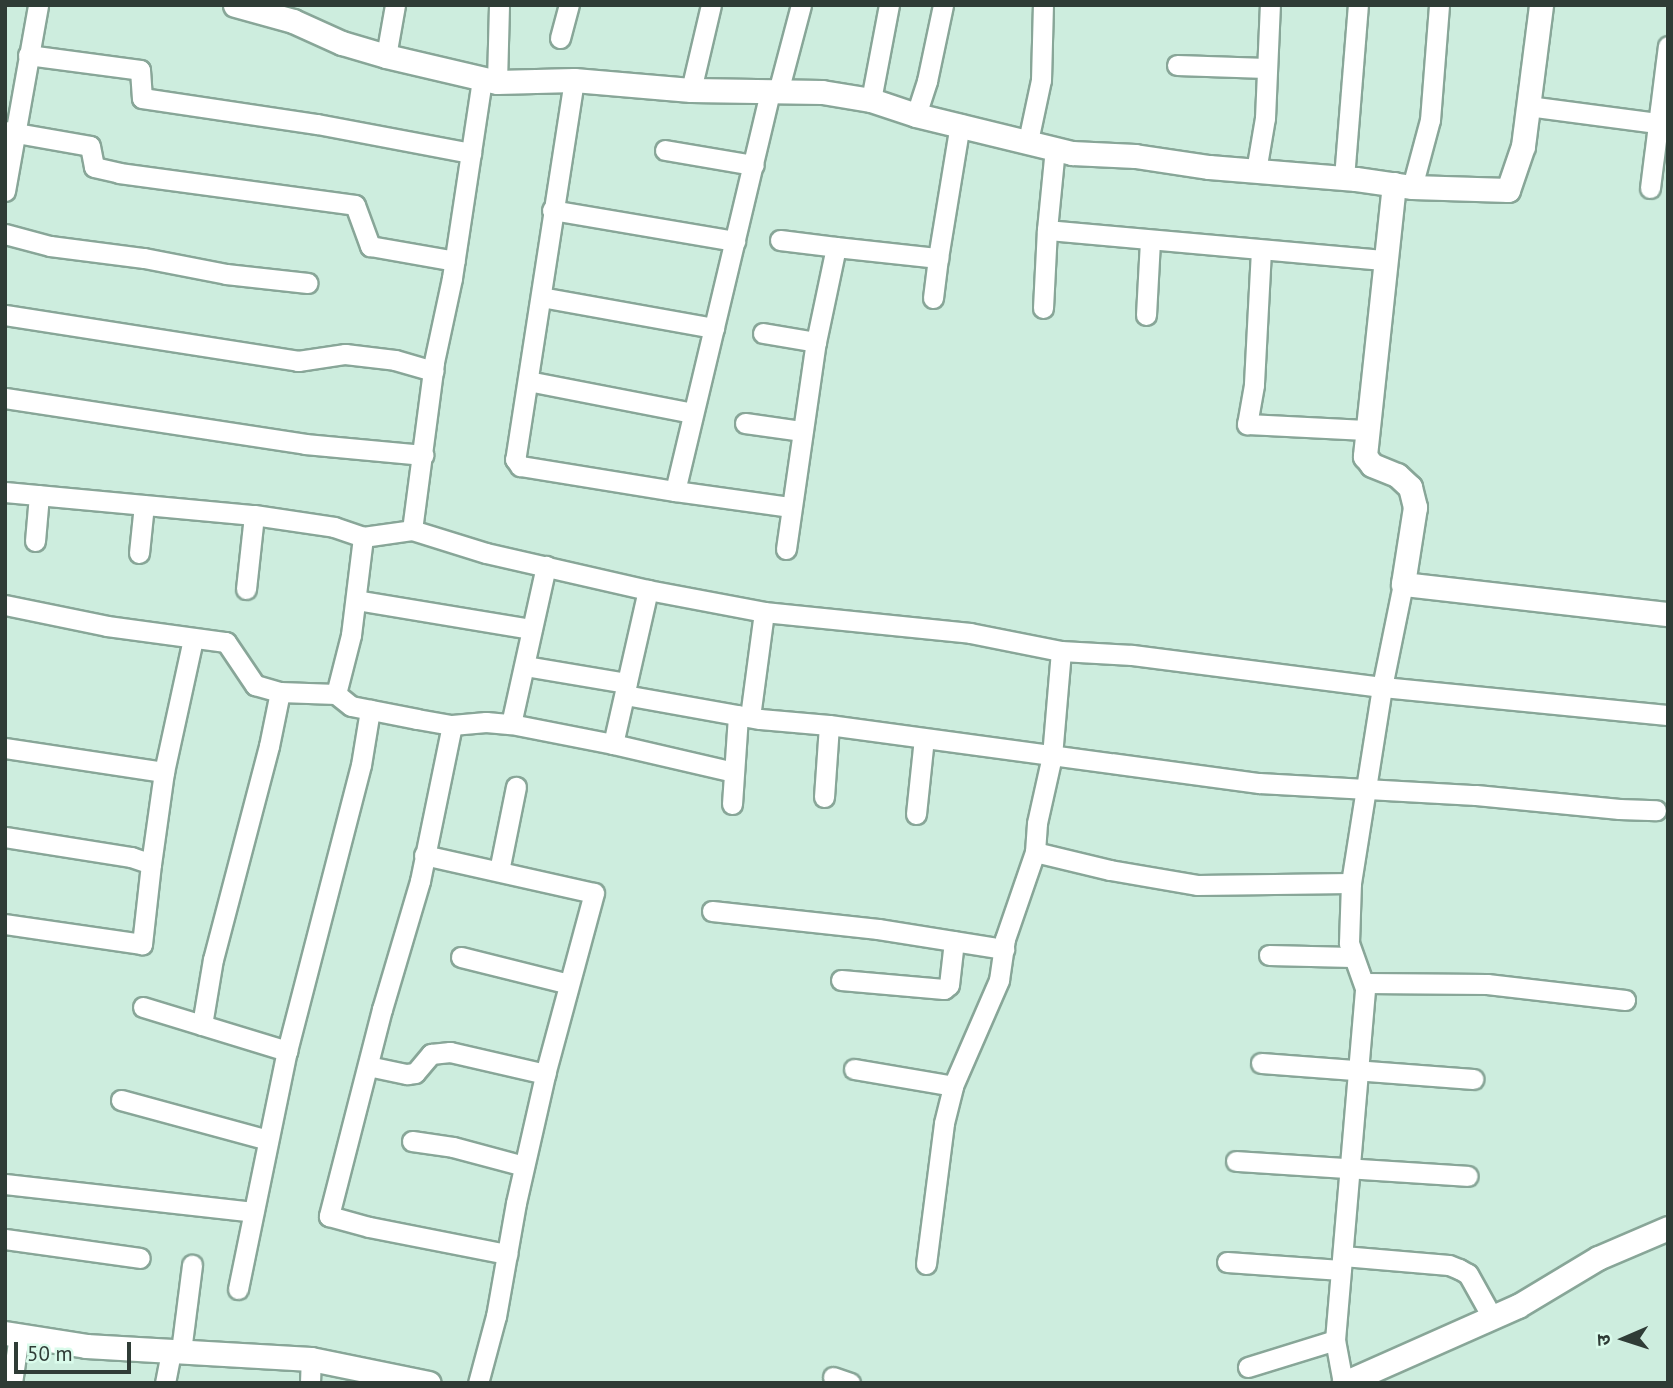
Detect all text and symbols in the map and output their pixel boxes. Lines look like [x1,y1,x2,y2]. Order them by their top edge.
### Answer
north arrow [1589,1304,1659,1374]
scale bar [18,1328,135,1372]
text: उ [1591,1334,1615,1346]
text: 50 m [27,1340,73,1367]

